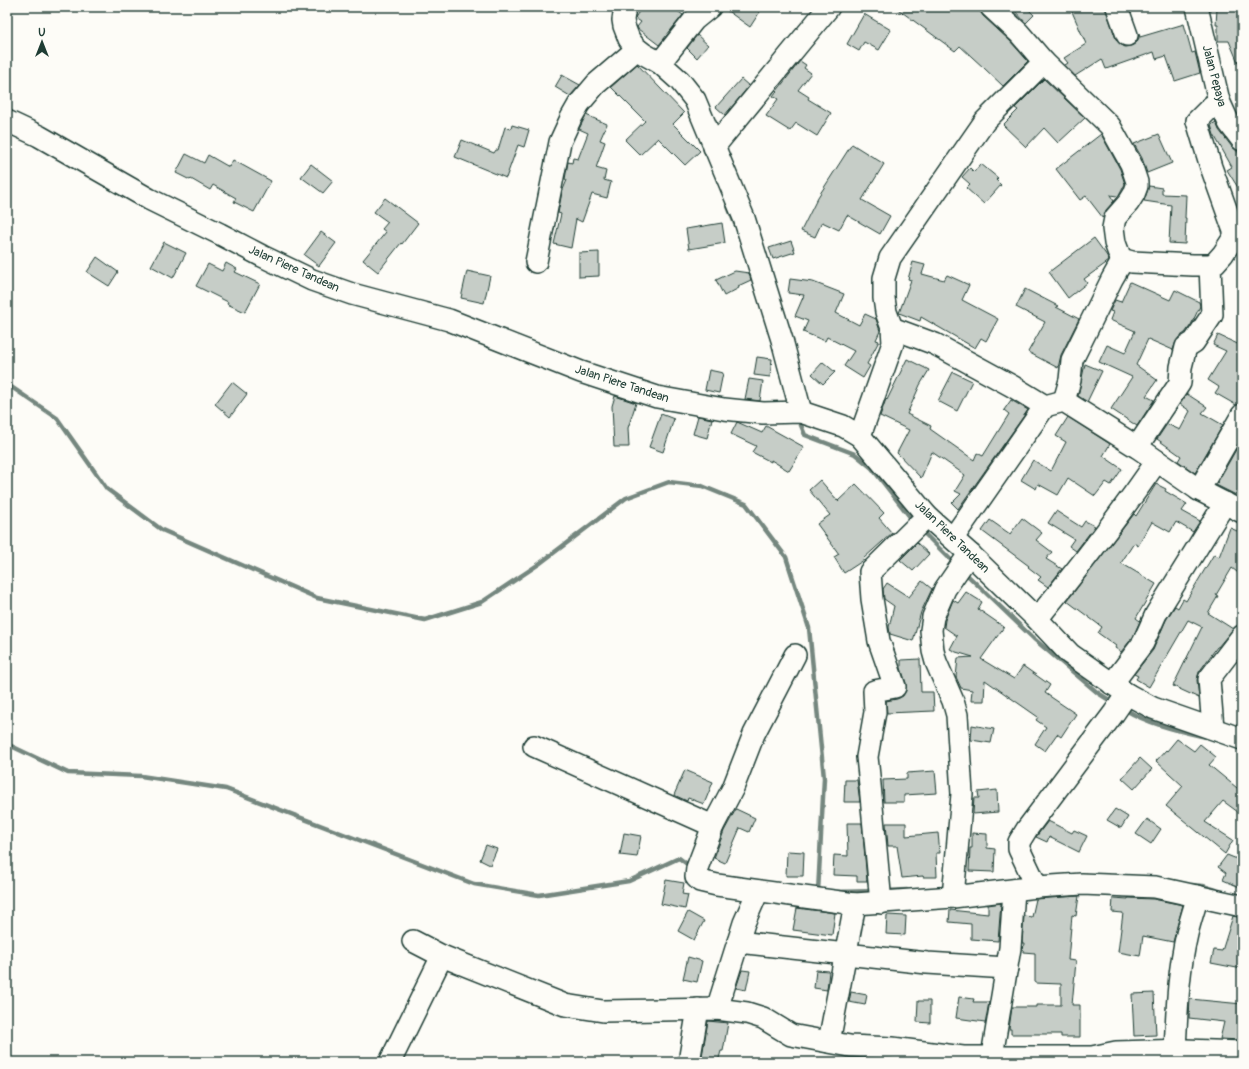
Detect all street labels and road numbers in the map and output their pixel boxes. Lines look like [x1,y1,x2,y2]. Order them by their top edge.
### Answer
street label: Jalan Pepaya [1199,43,1230,109]
street label: Jalan Piere Tandean [246,242,342,296]
street label: Jalan Piere Tandean [573,362,671,406]
street label: Jalan Piere Tandean [912,498,993,577]

